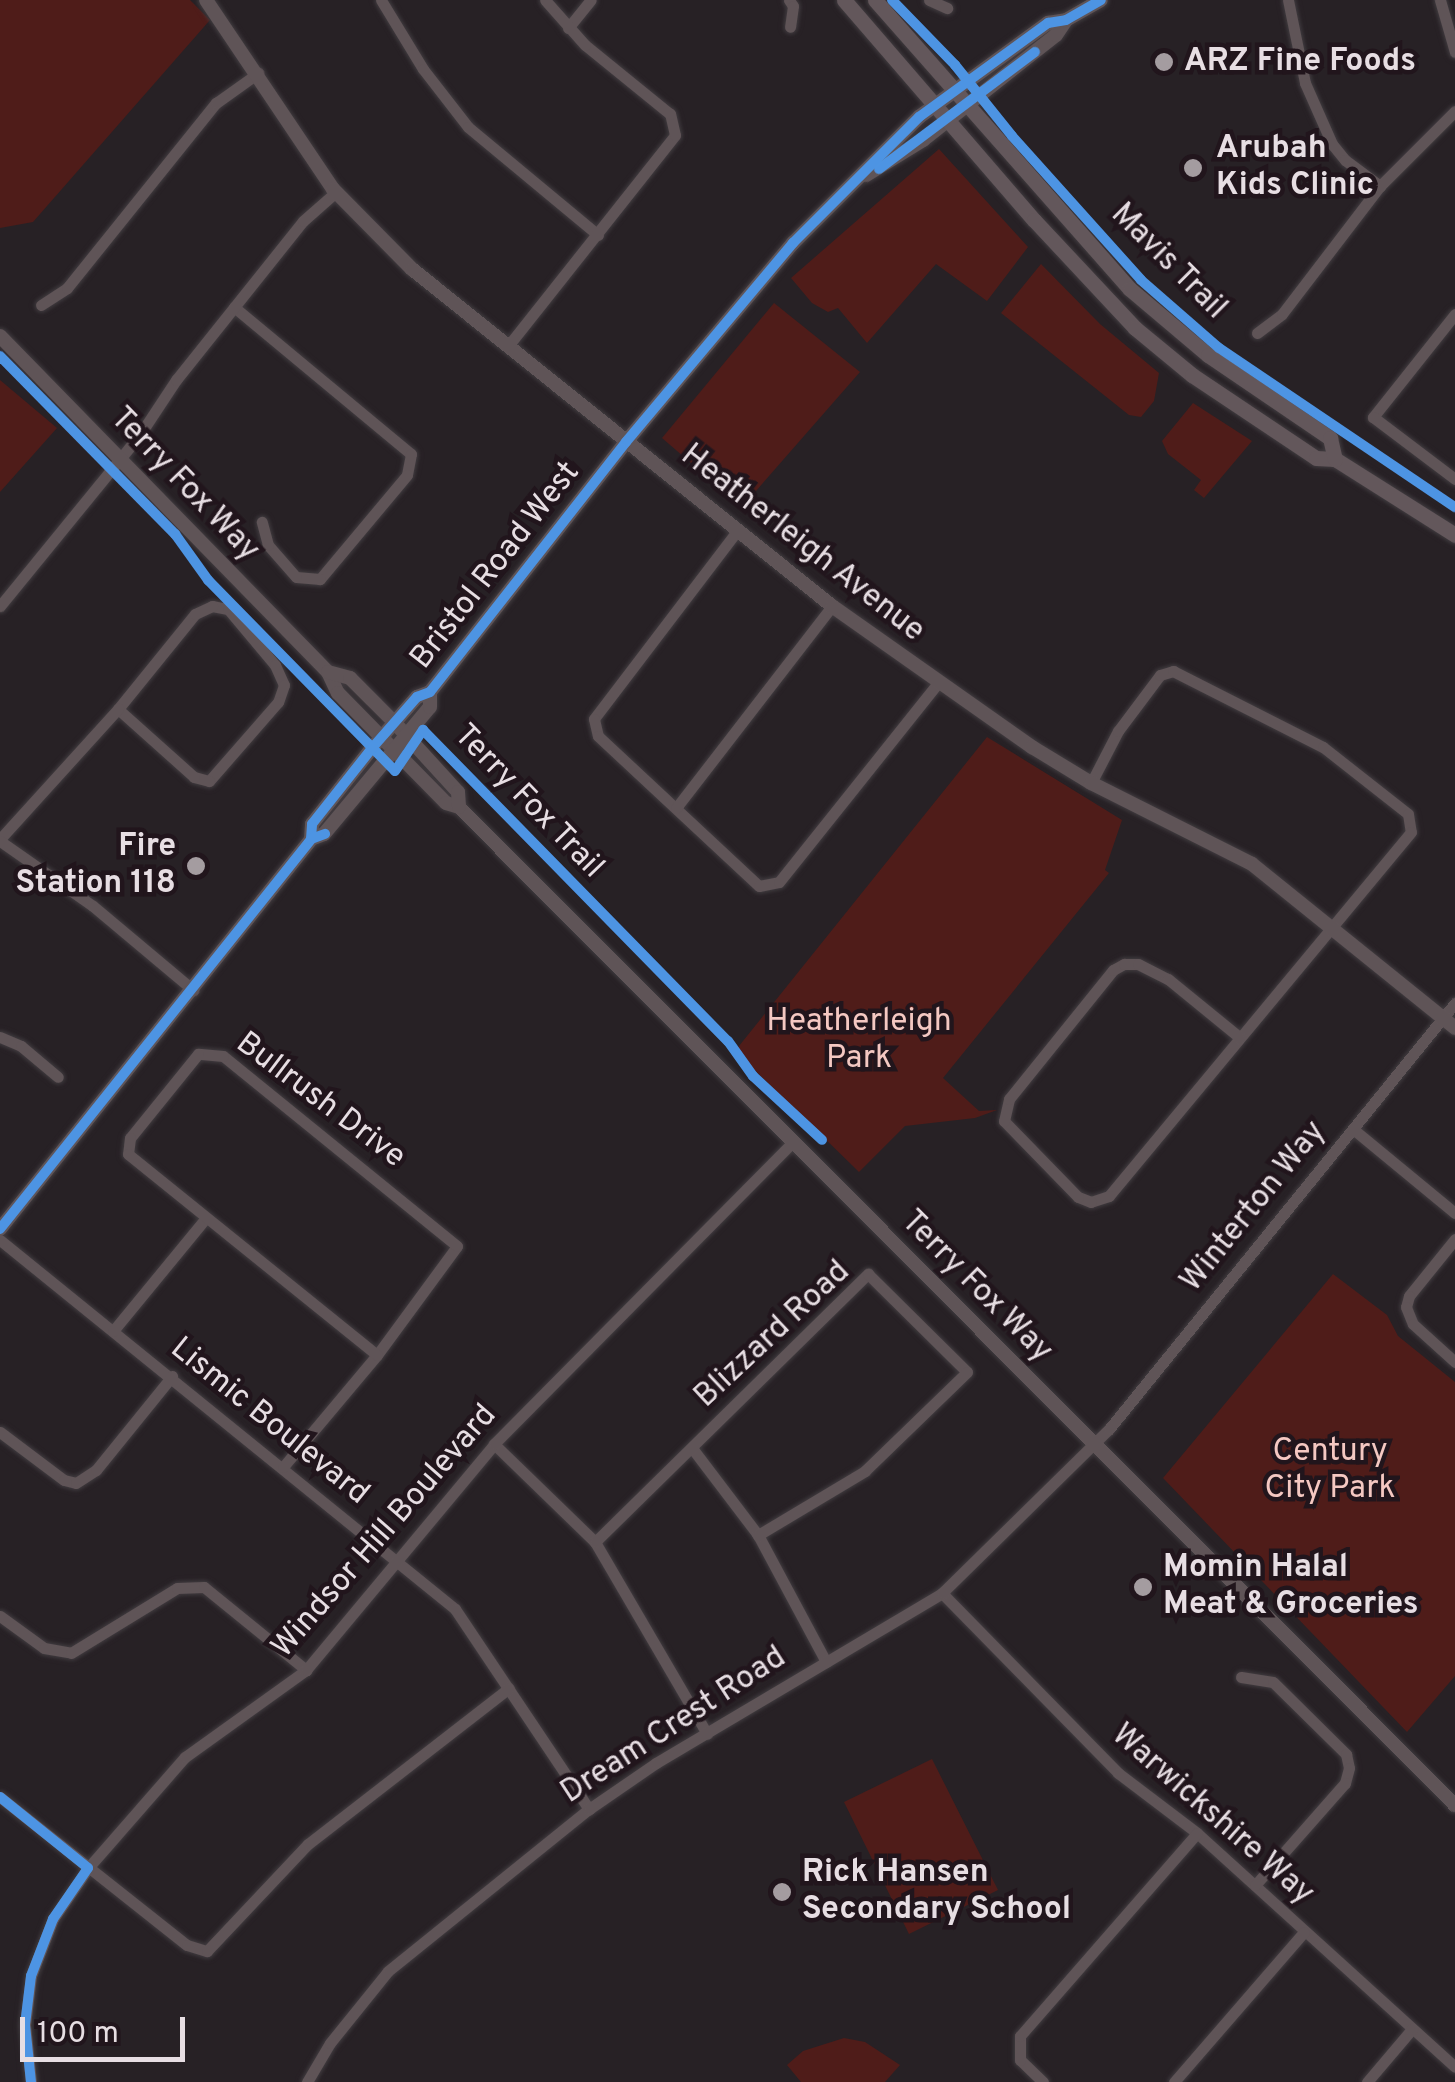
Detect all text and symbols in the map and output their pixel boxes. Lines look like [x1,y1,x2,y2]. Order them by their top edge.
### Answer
place label: ARZ Fine Foods [1184,43,1416,81]
marker: ARZ Fine Foods [1153,51,1175,73]
place label: Arubah Kids Clinic [1216,131,1374,206]
marker: Arubah Kids Clinic [1180,155,1206,181]
street label: Mavis Trail [1102,196,1234,328]
street label: Terry Fox Way [101,400,267,570]
street label: Heatherleigh Avenue [672,437,932,651]
street label: Bristol Road West [403,454,589,678]
street label: Terry Fox Trail [445,717,611,887]
place label: Fire Station 118 [15,829,176,904]
marker: Fire Station 118 [185,855,207,877]
park label: Heatherleigh Park [766,1004,952,1079]
street label: Bullrush Drive [228,1025,412,1177]
street label: Winterton Way [1173,1113,1335,1301]
street label: Terry Fox Way [892,1203,1060,1371]
street label: Blizzard Road [687,1253,859,1417]
street label: Lismic Boulevard [162,1330,376,1514]
street label: Windsor Hill Boulevard [264,1397,506,1667]
park label: Century City Park [1265,1434,1395,1509]
place label: Momin Halal Meat & Groceries [1163,1550,1419,1625]
marker: Momin Halal Meat & Groceries [1132,1576,1154,1598]
street label: Dream Crest Road [554,1639,794,1813]
street label: Warwickshire Way [1103,1716,1321,1914]
place label: Rick Hansen Secondary School [802,1855,1071,1930]
marker: Rick Hansen Secondary School [771,1881,793,1903]
scale bar [25,1997,190,2059]
text: 100 m [37,2016,119,2053]

